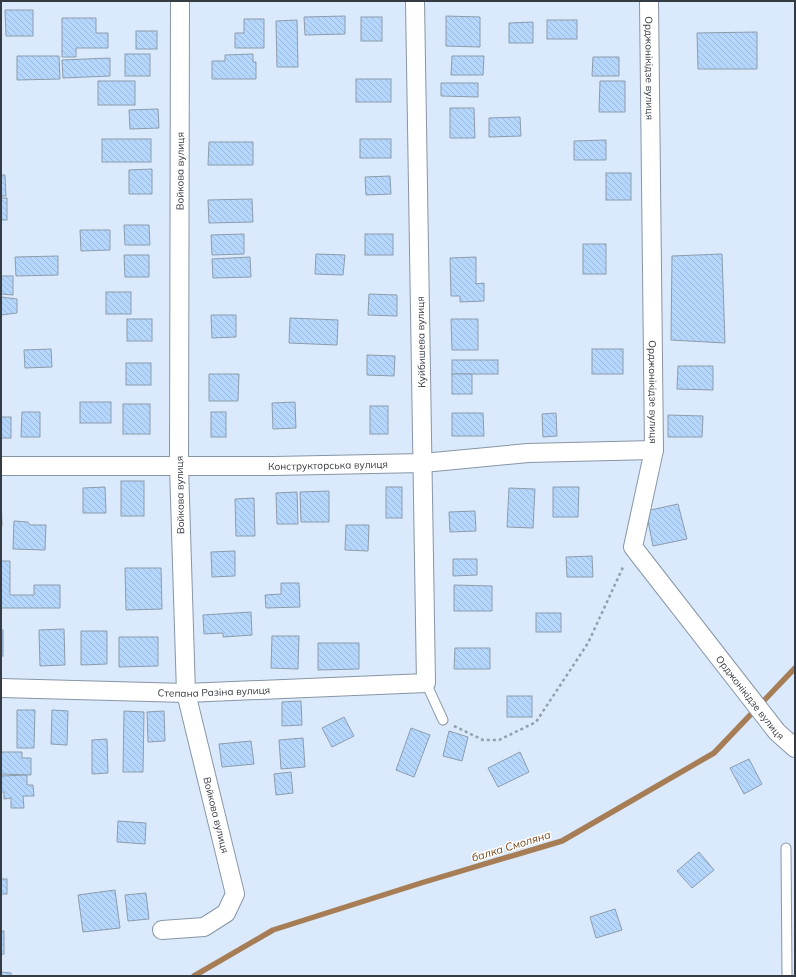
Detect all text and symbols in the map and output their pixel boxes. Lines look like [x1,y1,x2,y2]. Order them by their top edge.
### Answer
street label: Орджонікідзе вулиця [643,16,657,120]
street label: Войкова вулиця [173,132,186,210]
street label: Куйбишева вулиця [414,296,428,388]
street label: Орджонікідзе вулиця [646,340,660,444]
street label: Войкова вулиця [173,456,187,534]
street label: Конструкторська вулиця [268,457,388,473]
street label: Орджонікідзе вулиця [713,653,787,742]
street label: Степана Разіна вулиця [157,683,270,700]
street label: Войкова вулиця [200,776,232,854]
water label: балка Смоляна [470,827,553,865]

